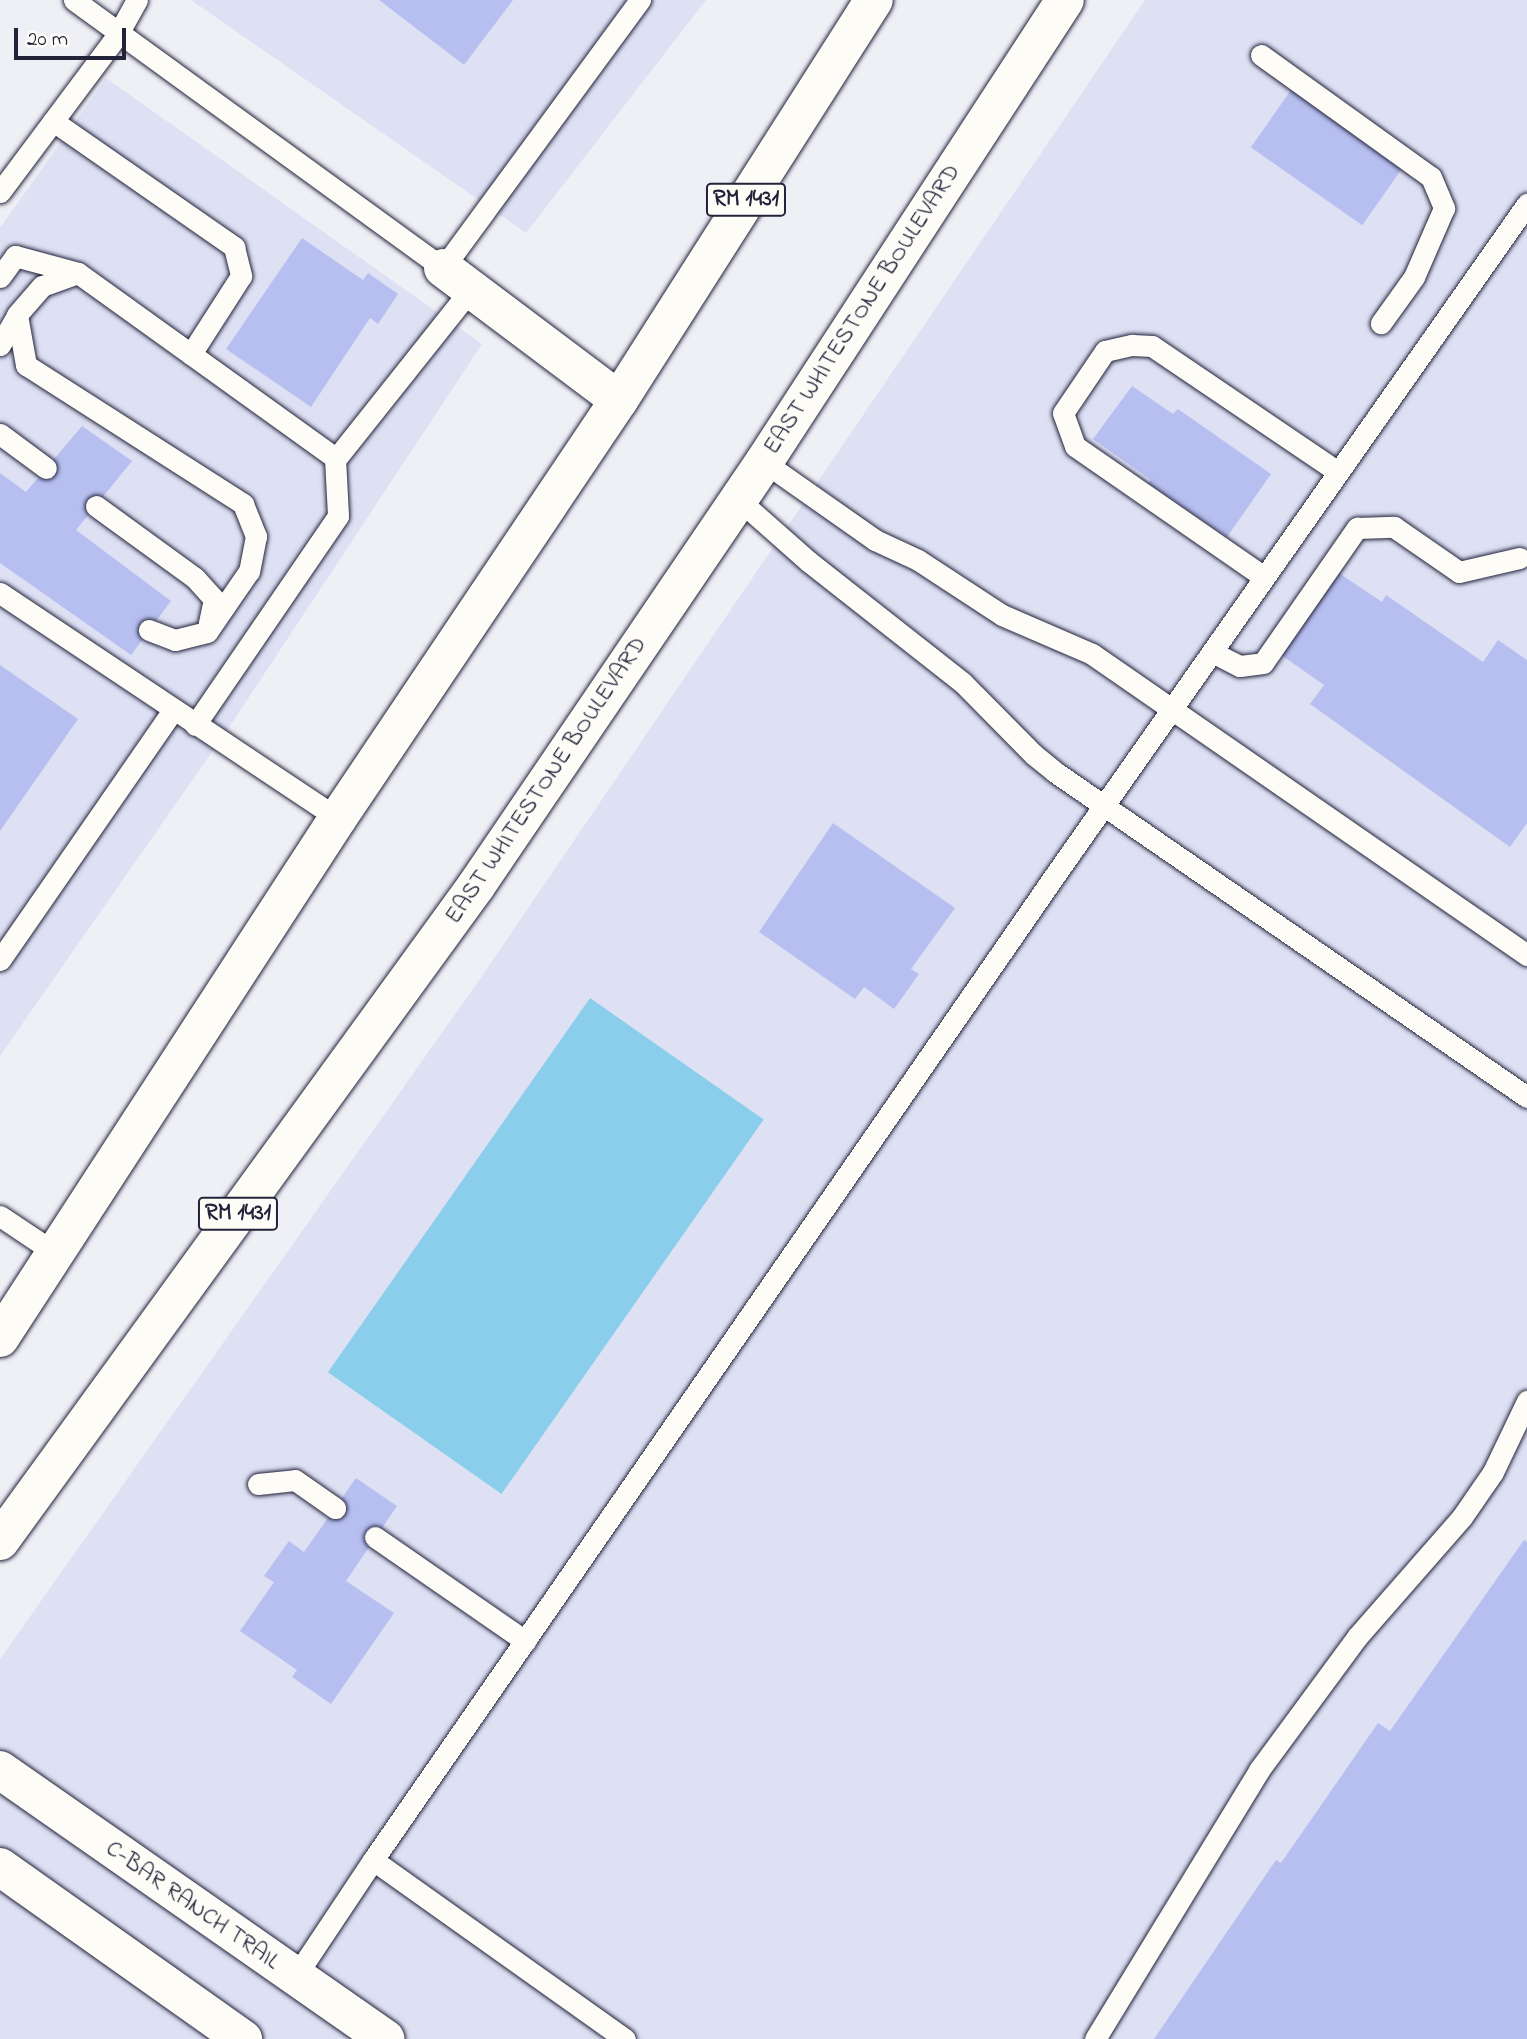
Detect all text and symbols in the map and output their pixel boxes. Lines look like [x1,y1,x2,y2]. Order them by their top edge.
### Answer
scale bar [18,14,130,58]
text: 20 m [27,25,68,55]
street label: EAST WHITESTONE BOULEVARD [758,160,968,460]
road number: RM 1431 [706,181,786,220]
street label: EAST WHITESTONE BOULEVARD [440,632,654,930]
road number: RM 1431 [198,1194,278,1233]
street label: C-BAR RANCH TRAIL [99,1835,285,1977]

